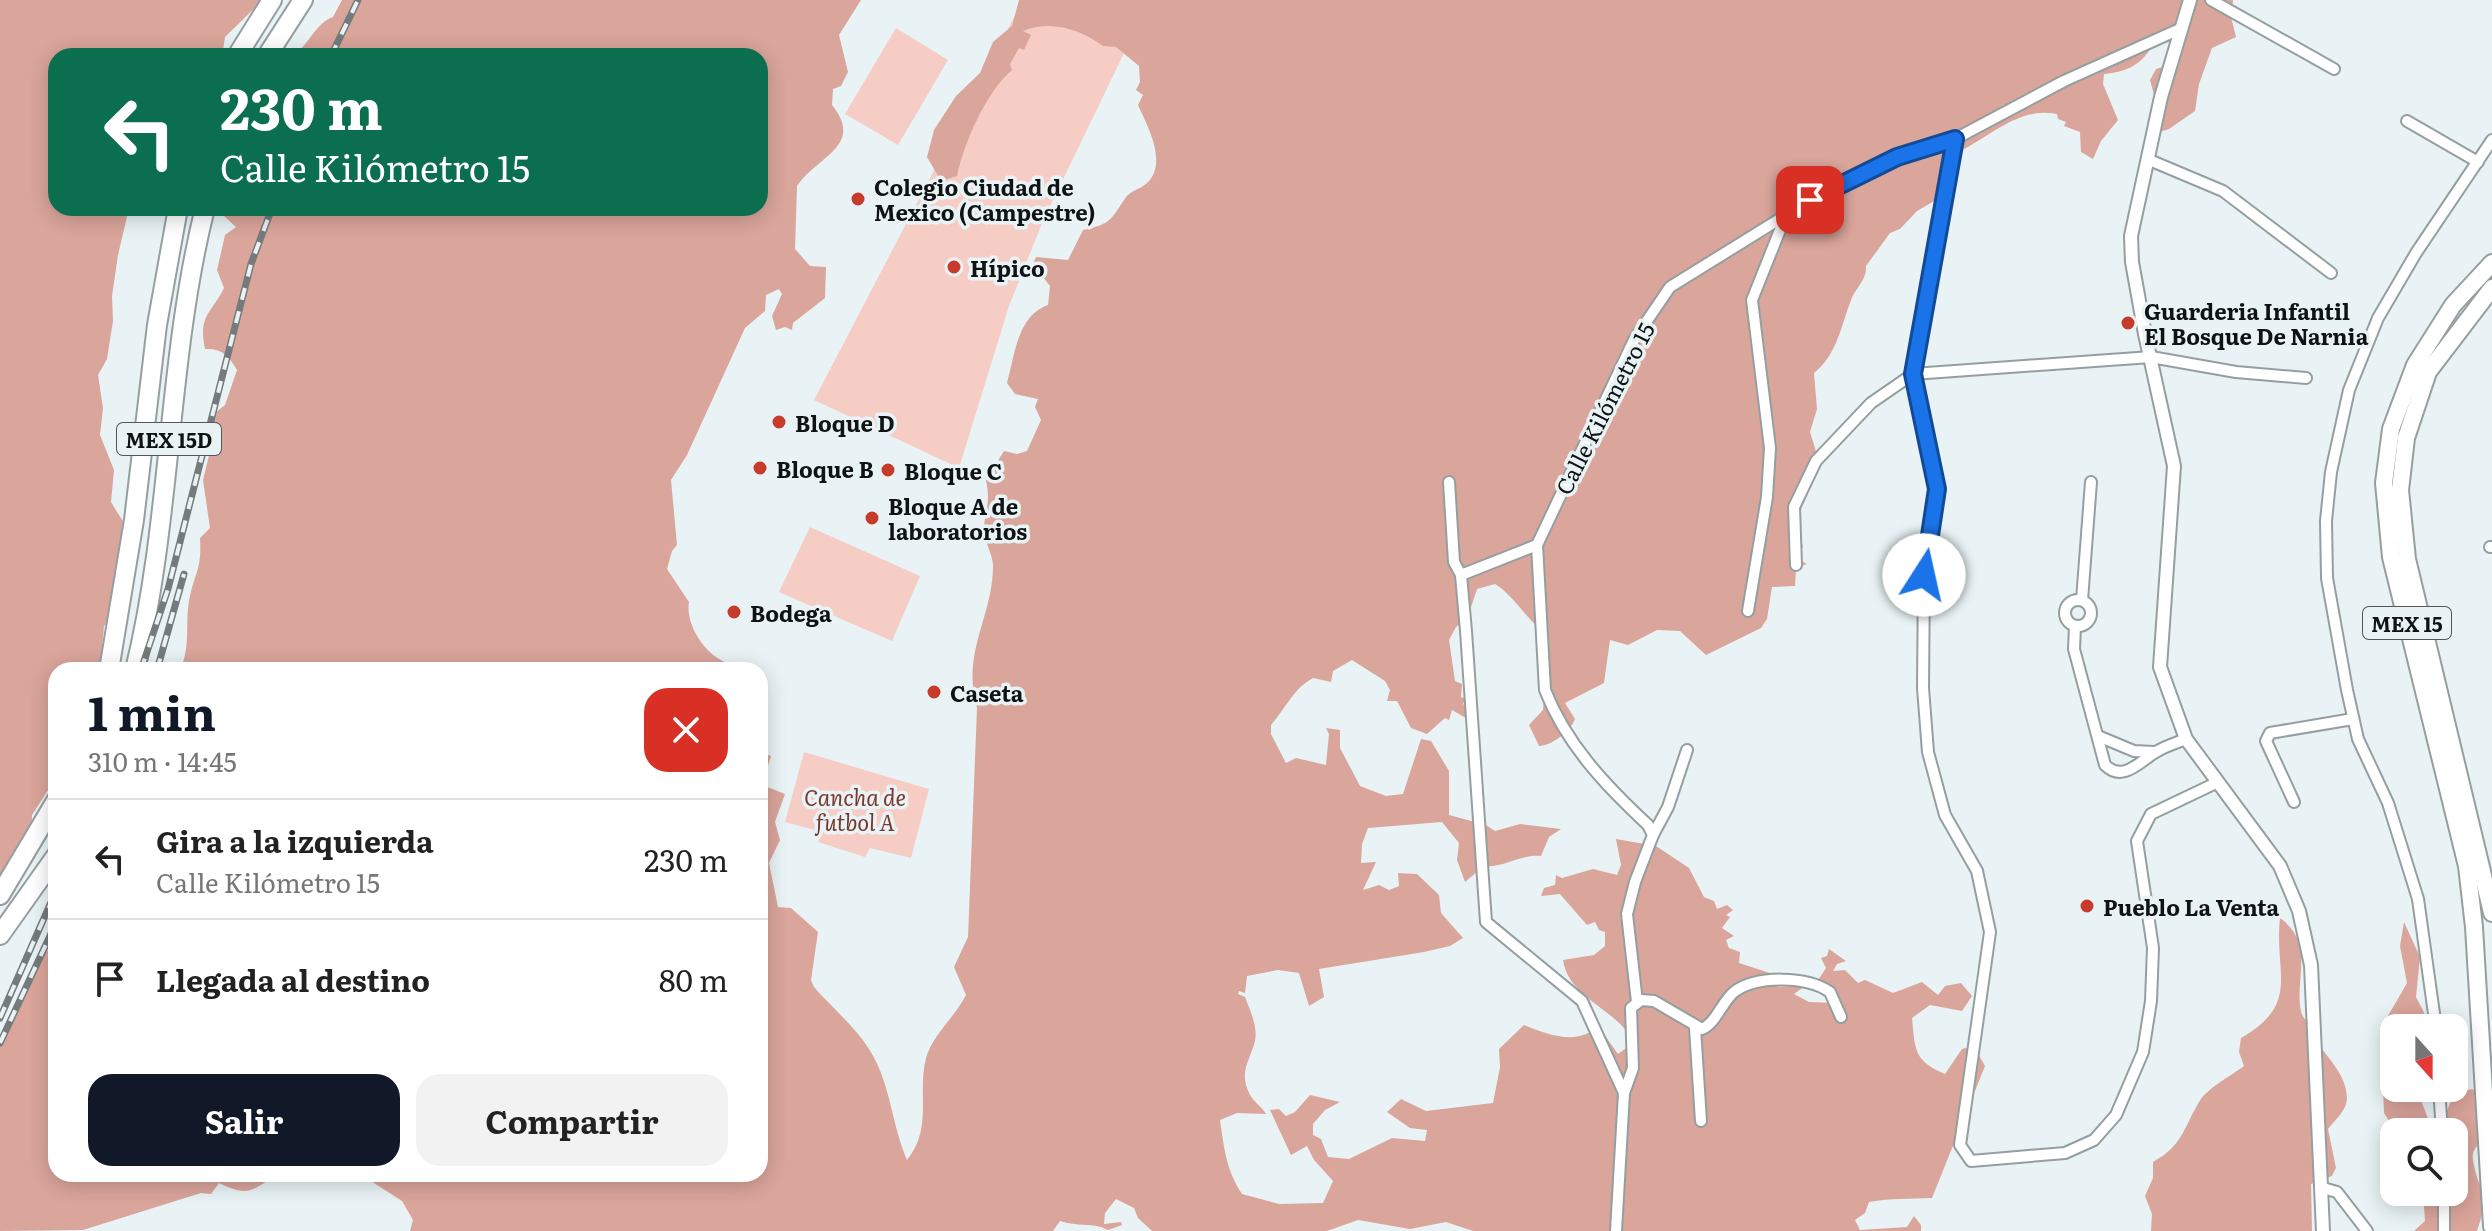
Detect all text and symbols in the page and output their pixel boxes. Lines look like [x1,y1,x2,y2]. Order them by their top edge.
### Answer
text: 230 m [220,64,383,147]
icon: left [88,80,192,184]
text: Calle Kilómetro 15 [220,140,530,193]
pin [1776,166,1844,234]
place label: Colegio Ciudad de Mexico (Campestre) [874,170,1095,228]
icon: arrive [1788,178,1832,222]
marker: Colegio Ciudad de Mexico (Campestre) [849,190,867,208]
place label: Hípico [970,251,1045,284]
marker: Hípico [945,258,963,276]
place label: Guarderia Infantil El Bosque De Narnia [2144,294,2369,352]
marker: Guarderia Infantil El Bosque De Narnia [2119,314,2137,332]
street label: Calle Kilómetro 15 [1546,316,1662,500]
place label: Bloque D [795,406,895,439]
marker: Bloque D [770,413,788,431]
road number: MEX 15D [117,423,221,455]
place label: Bloque B [776,452,874,485]
place label: Bloque C [904,454,1002,487]
marker: Bloque B [751,459,769,477]
marker: Bloque C [879,461,897,479]
place label: Bloque A de laboratorios [888,489,1027,547]
marker: Bloque A de laboratorios [863,509,881,527]
position arrow [1882,533,1966,617]
place label: Bodega [750,596,832,629]
marker: Bodega [725,603,743,621]
road number: MEX 15 [2363,607,2451,639]
text: 1 min [88,675,216,746]
place label: Caseta [950,676,1024,709]
marker: Caseta [925,683,943,701]
button: close [644,688,728,772]
text: 310 m · 14:45 [88,741,237,780]
park label: Cancha de futbol A [804,780,906,838]
text: Gira a la izquierda [156,818,434,862]
icon: left [88,837,132,881]
text: 230 m [644,837,728,881]
text: Calle Kilómetro 15 [156,862,380,901]
place label: Pueblo La Venta [2103,890,2280,923]
marker: Pueblo La Venta [2078,897,2096,915]
icon: arrive [88,957,132,1001]
text: Llegada al destino [156,957,430,1001]
text: 80 m [659,957,728,1001]
north arrow [2380,1014,2468,1102]
map controls [2380,1014,2468,1206]
button: Salir [88,1074,400,1166]
button: Compartir [416,1074,728,1166]
button: search [2380,1118,2468,1206]

